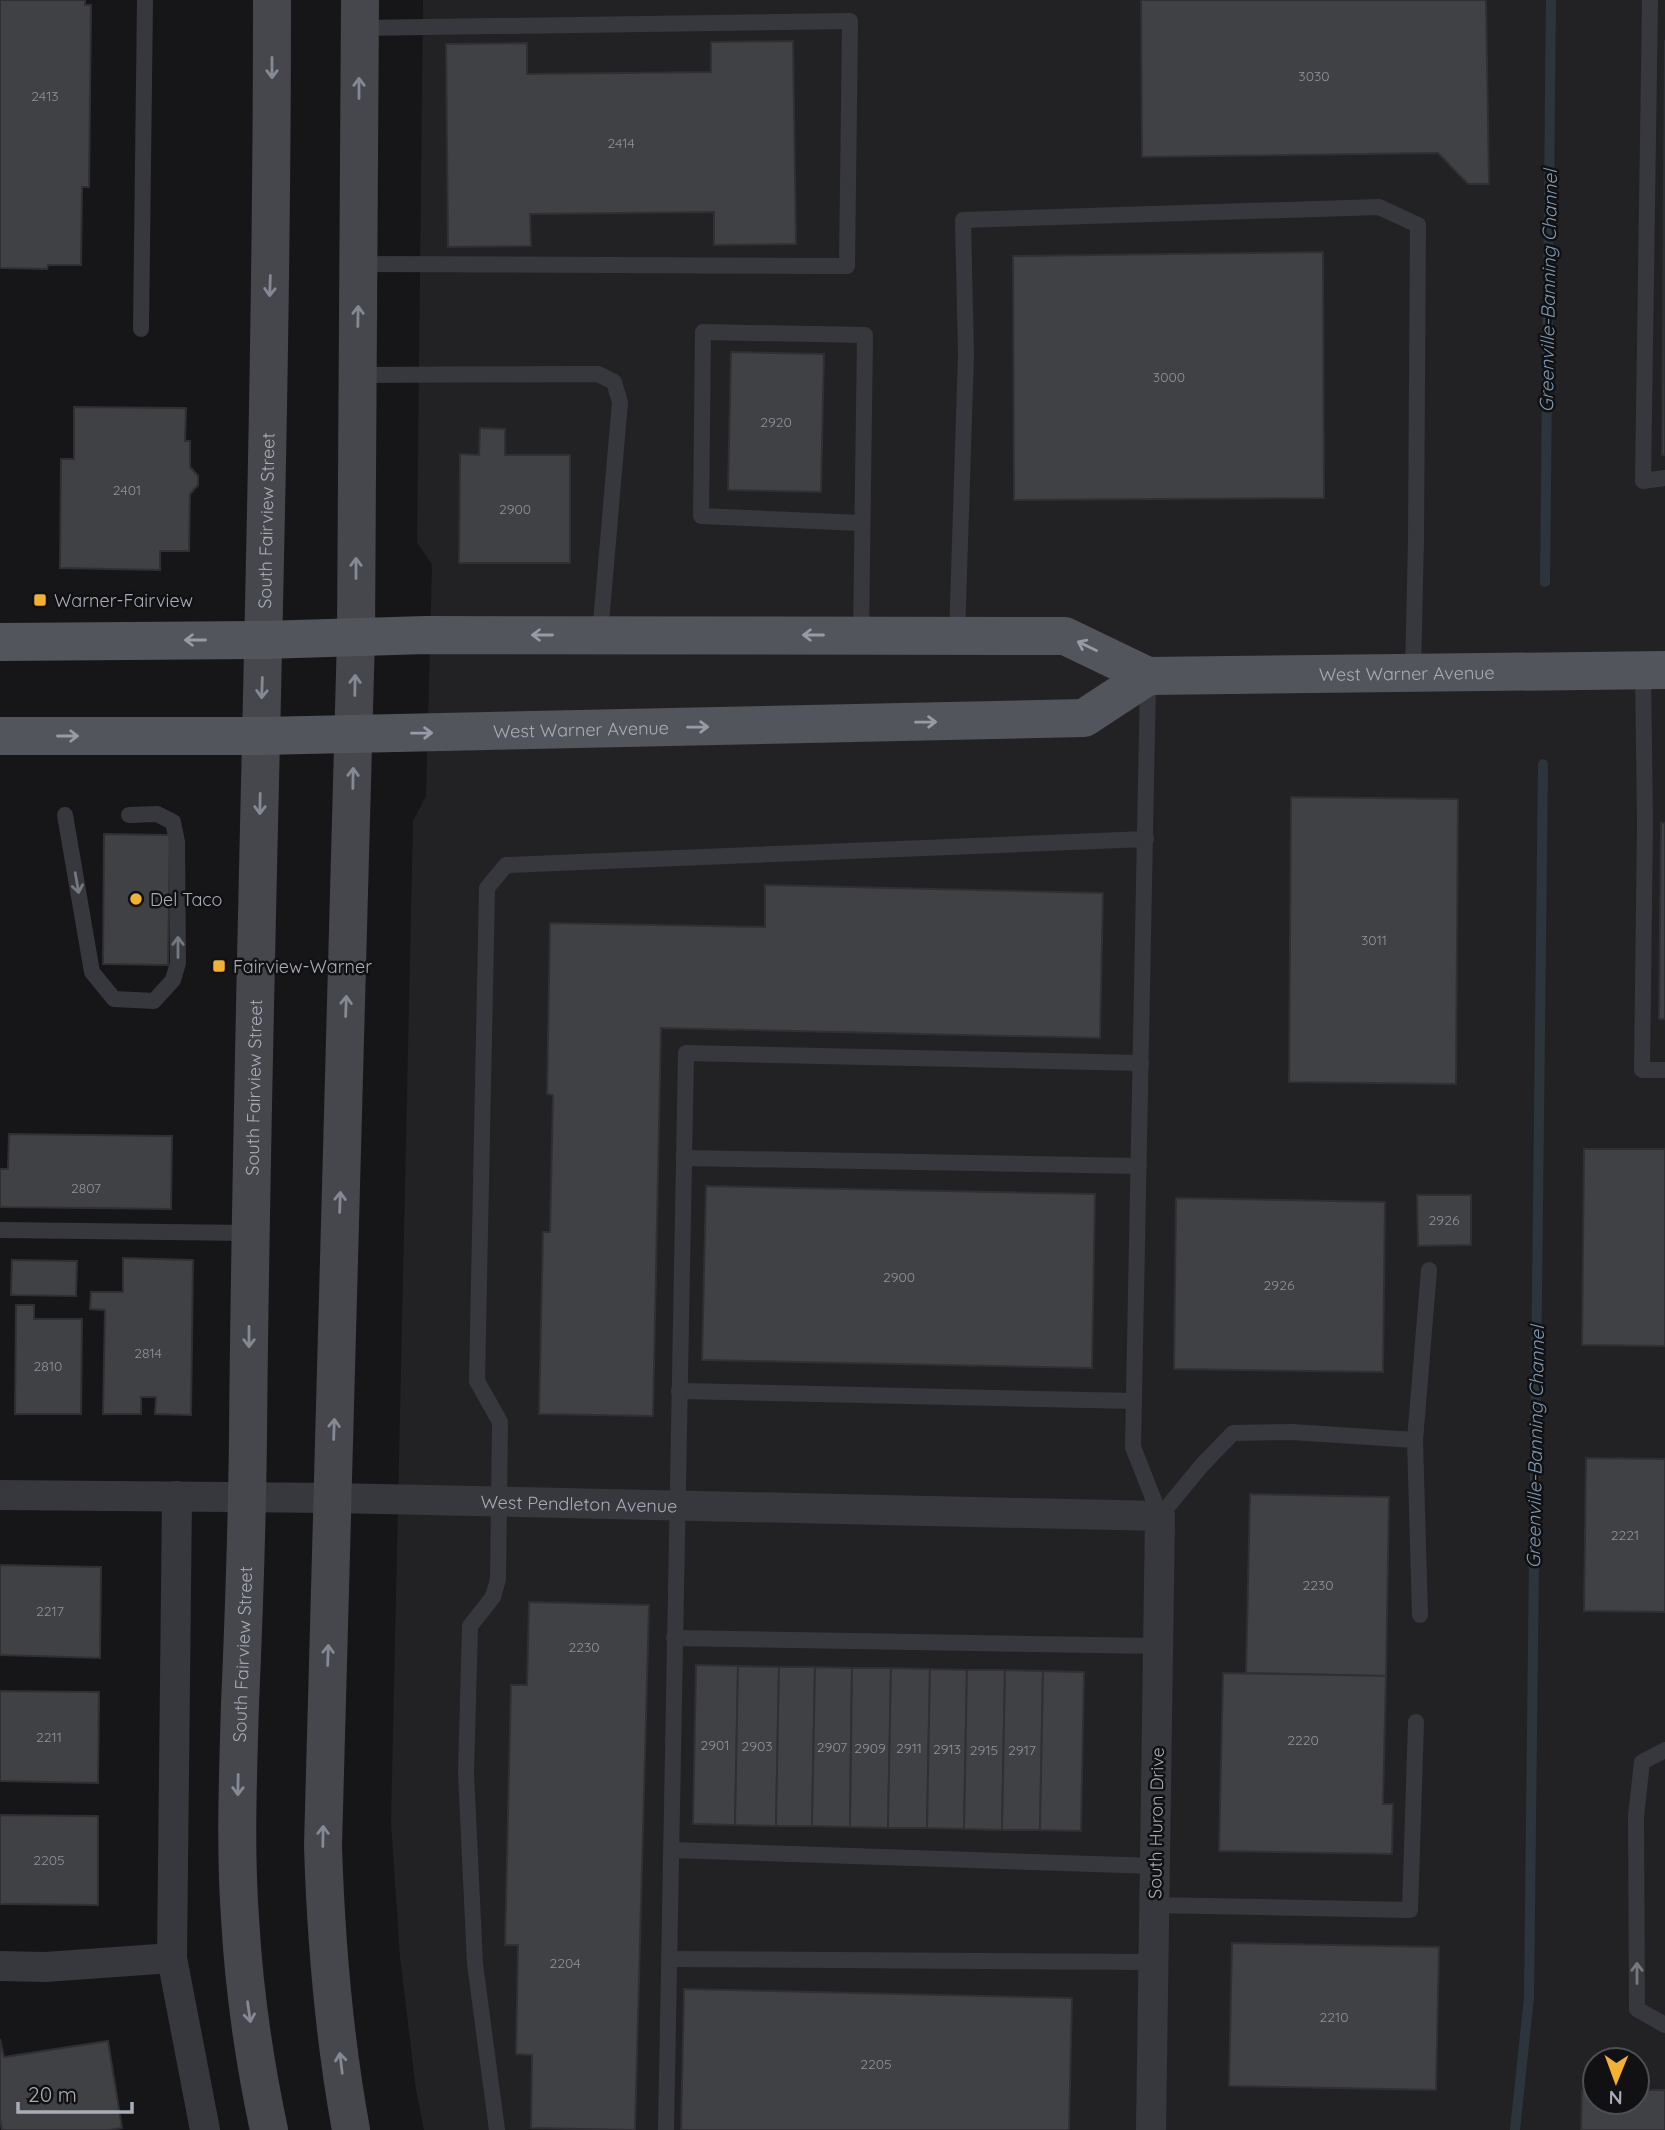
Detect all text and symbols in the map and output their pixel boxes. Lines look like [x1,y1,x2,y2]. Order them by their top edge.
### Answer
one-way arrow [265,56,279,79]
house number: 3030 [1298,67,1330,85]
one-way arrow [352,77,366,100]
house number: 2413 [31,87,59,105]
house number: 2414 [607,134,635,152]
water label: Greenville-Banning Channel [1534,167,1562,413]
one-way arrow [263,275,276,298]
one-way arrow [352,304,365,327]
house number: 3000 [1153,368,1185,386]
house number: 2920 [760,413,792,431]
street label: South Fairview Street [252,432,279,609]
house number: 2401 [113,481,141,499]
house number: 2900 [499,500,531,518]
one-way arrow [349,556,363,579]
place label: Warner-Fairview [54,589,193,612]
marker: Warner-Fairview [32,592,48,608]
one-way arrow [530,628,553,642]
one-way arrow [801,628,824,642]
one-way arrow [184,633,207,647]
one-way arrow [1077,639,1098,653]
street label: West Warner Avenue [1319,660,1495,686]
one-way arrow [348,674,361,697]
one-way arrow [256,676,269,699]
one-way arrow [914,715,937,729]
street label: West Warner Avenue [493,716,669,742]
one-way arrow [686,721,709,734]
one-way arrow [410,727,433,740]
one-way arrow [56,729,79,743]
one-way arrow [346,767,359,790]
one-way arrow [253,793,266,816]
one-way arrow [71,871,84,894]
place label: Del Taco [150,888,223,911]
marker: Del Taco [128,891,144,907]
house number: 3011 [1361,931,1387,949]
one-way arrow [171,936,185,959]
place label: Fairview-Warner [233,955,372,978]
marker: Fairview-Warner [211,958,227,974]
one-way arrow [339,994,352,1017]
street label: South Fairview Street [240,999,267,1176]
house number: 2807 [71,1179,101,1197]
one-way arrow [333,1191,346,1214]
house number: 2926 [1429,1211,1460,1229]
house number: 2900 [883,1268,915,1286]
house number: 2926 [1264,1276,1295,1294]
water label: Greenville-Banning Channel [1521,1323,1549,1569]
one-way arrow [242,1325,256,1348]
house number: 2814 [134,1344,162,1362]
house number: 2810 [34,1357,62,1375]
one-way arrow [327,1418,340,1441]
street label: West Pendleton Avenue [480,1490,678,1517]
house number: 2221 [1611,1526,1639,1544]
street label: South Fairview Street [227,1566,257,1743]
house number: 2230 [1302,1576,1334,1594]
house number: 2217 [36,1602,64,1620]
house number: 2230 [568,1638,600,1656]
one-way arrow [321,1644,334,1667]
house number: 2211 [36,1728,62,1746]
house number: 2220 [1287,1731,1319,1749]
house number: 2901 [700,1736,730,1754]
house number: 2903 [741,1737,773,1755]
house number: 2907 [817,1738,847,1756]
house number: 2909 [854,1739,886,1757]
house number: 2911 [896,1739,922,1757]
house number: 2913 [933,1740,961,1758]
house number: 2915 [970,1741,998,1759]
house number: 2917 [1008,1741,1036,1759]
street label: South Huron Drive [1143,1747,1169,1899]
one-way arrow [232,1774,245,1797]
one-way arrow [317,1825,330,1848]
house number: 2205 [33,1851,65,1869]
house number: 2204 [549,1954,581,1972]
one-way arrow [1630,1961,1644,1984]
one-way arrow [242,2000,255,2023]
house number: 2210 [1319,2008,1349,2026]
north arrow [1581,2046,1651,2116]
one-way arrow [335,2052,348,2074]
house number: 2205 [860,2055,892,2073]
scale bar [18,2070,131,2114]
text: 20 m [28,2081,77,2107]
text: N [1609,2086,1623,2110]

